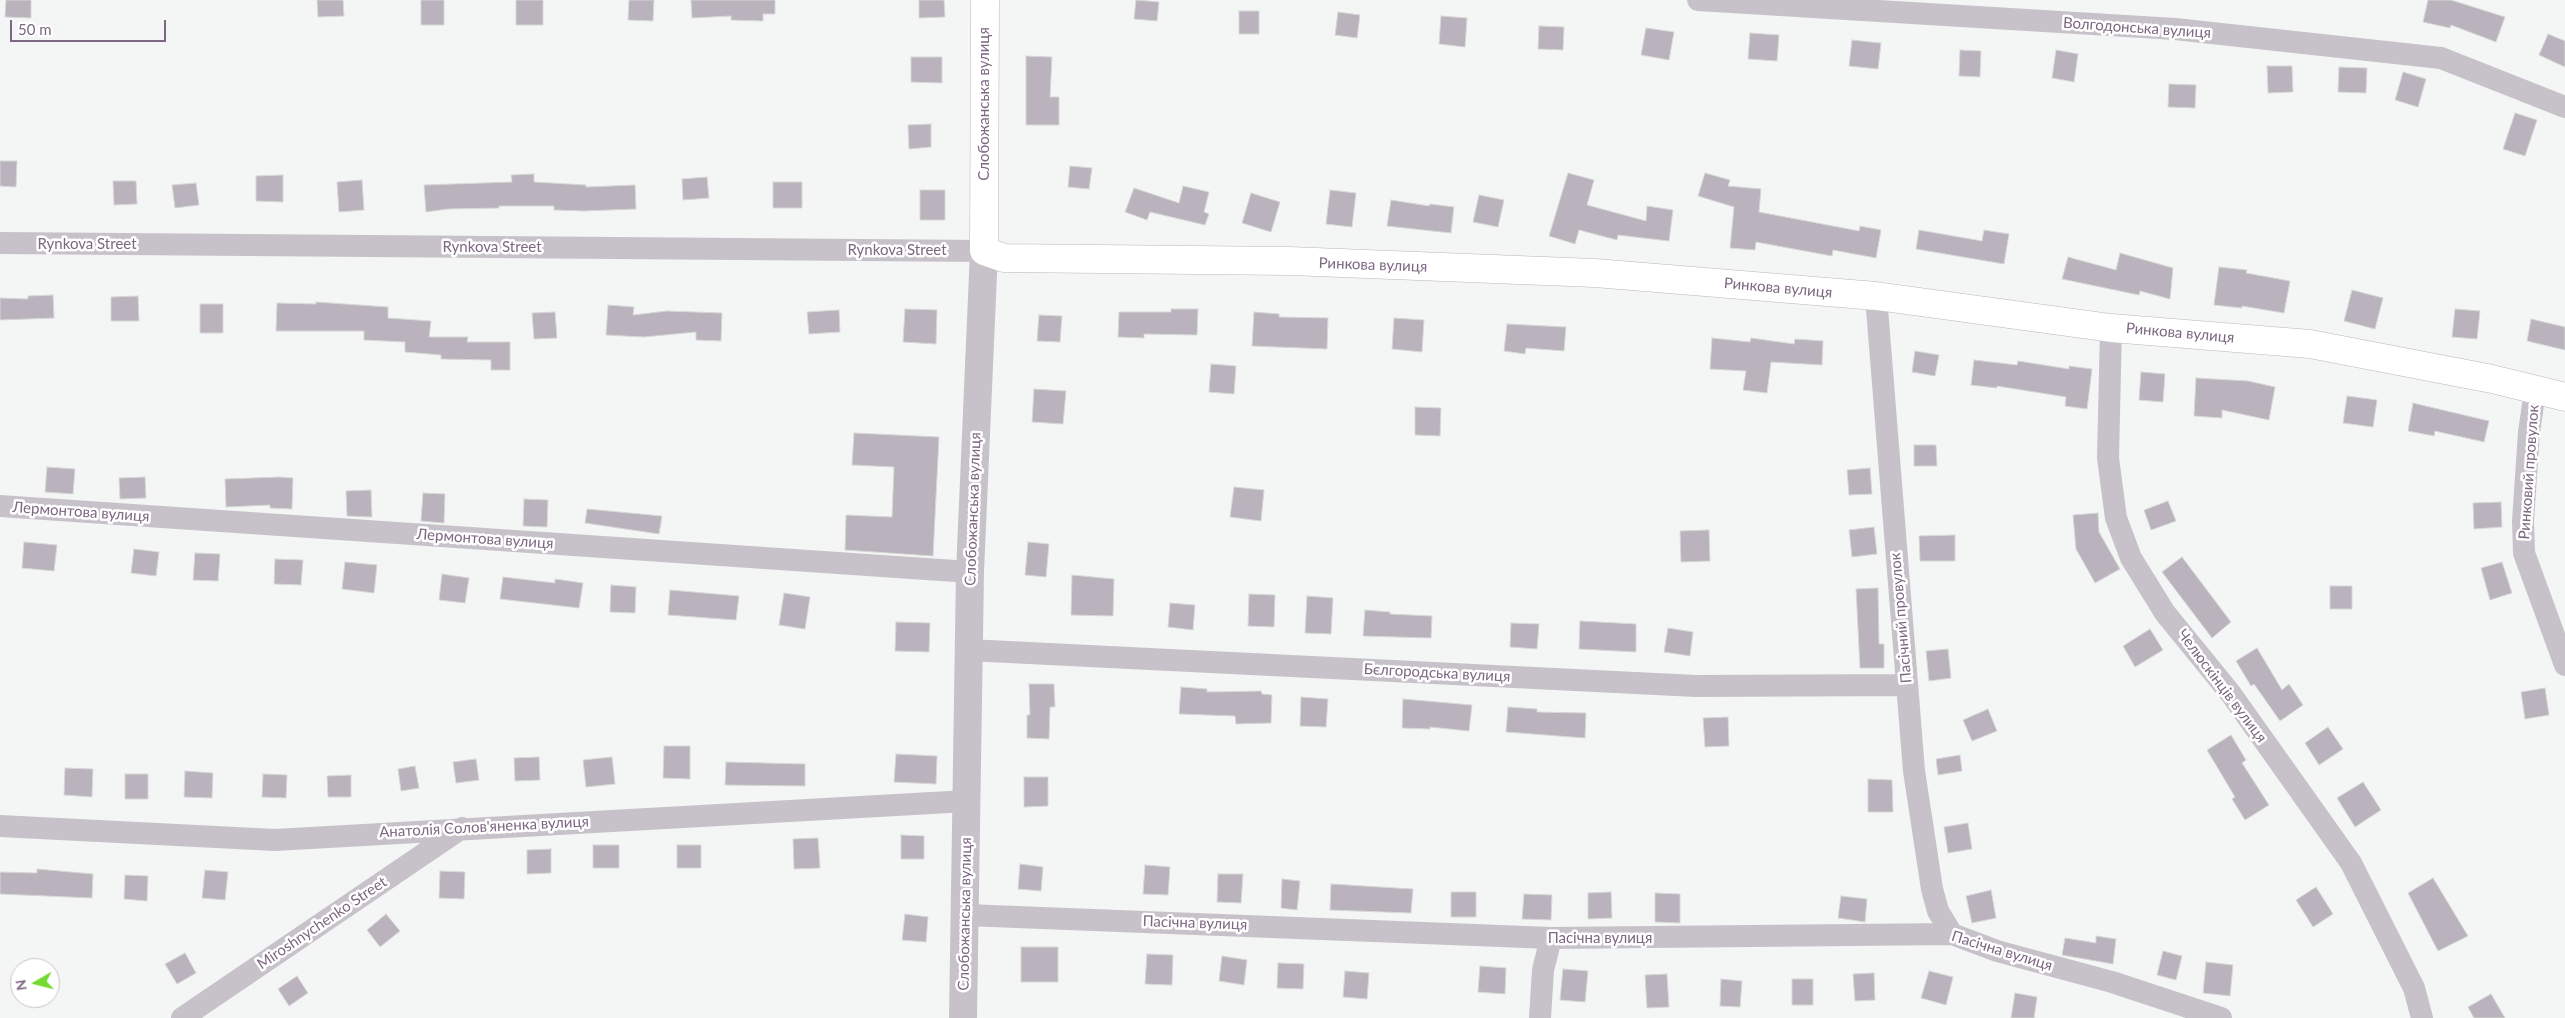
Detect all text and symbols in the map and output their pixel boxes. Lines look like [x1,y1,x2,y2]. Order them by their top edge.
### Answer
scale bar [12,10,169,42]
street label: Волгодонська вулиця [2062,14,2212,42]
text: 50 m [18,20,52,38]
street label: Слобожанська вулиця [975,27,993,181]
street label: Rynkova Street [37,235,137,253]
street label: Rynkova Street [442,238,542,256]
street label: Rynkova Street [847,241,947,259]
street label: Ринкова вулиця [1318,254,1428,276]
street label: Ринкова вулиця [1723,274,1833,302]
street label: Ринкова вулиця [2125,319,2235,347]
street label: Ринковий провулок [2515,404,2543,540]
street label: Слобожанська вулиця [961,432,985,586]
street label: Лермонтова вулиця [12,498,150,526]
street label: Лермонтова вулиця [416,525,554,553]
street label: Пасічний провулок [1886,552,1916,684]
street label: Челюскінців вулиця [2174,626,2270,746]
street label: Бєлгородська вулиця [1363,660,1511,686]
street label: Анатолія Солов'яненка вулиця [379,813,589,841]
street label: Слобожанська вулиця [955,837,975,991]
street label: Miroshnychenko Street [254,873,390,973]
street label: Пасічна вулиця [1142,912,1248,934]
street label: Пасічна вулиця [1949,927,2055,975]
street label: Пасічна вулиця [1548,929,1652,947]
north arrow [10,958,60,1008]
text: N [11,978,30,992]

